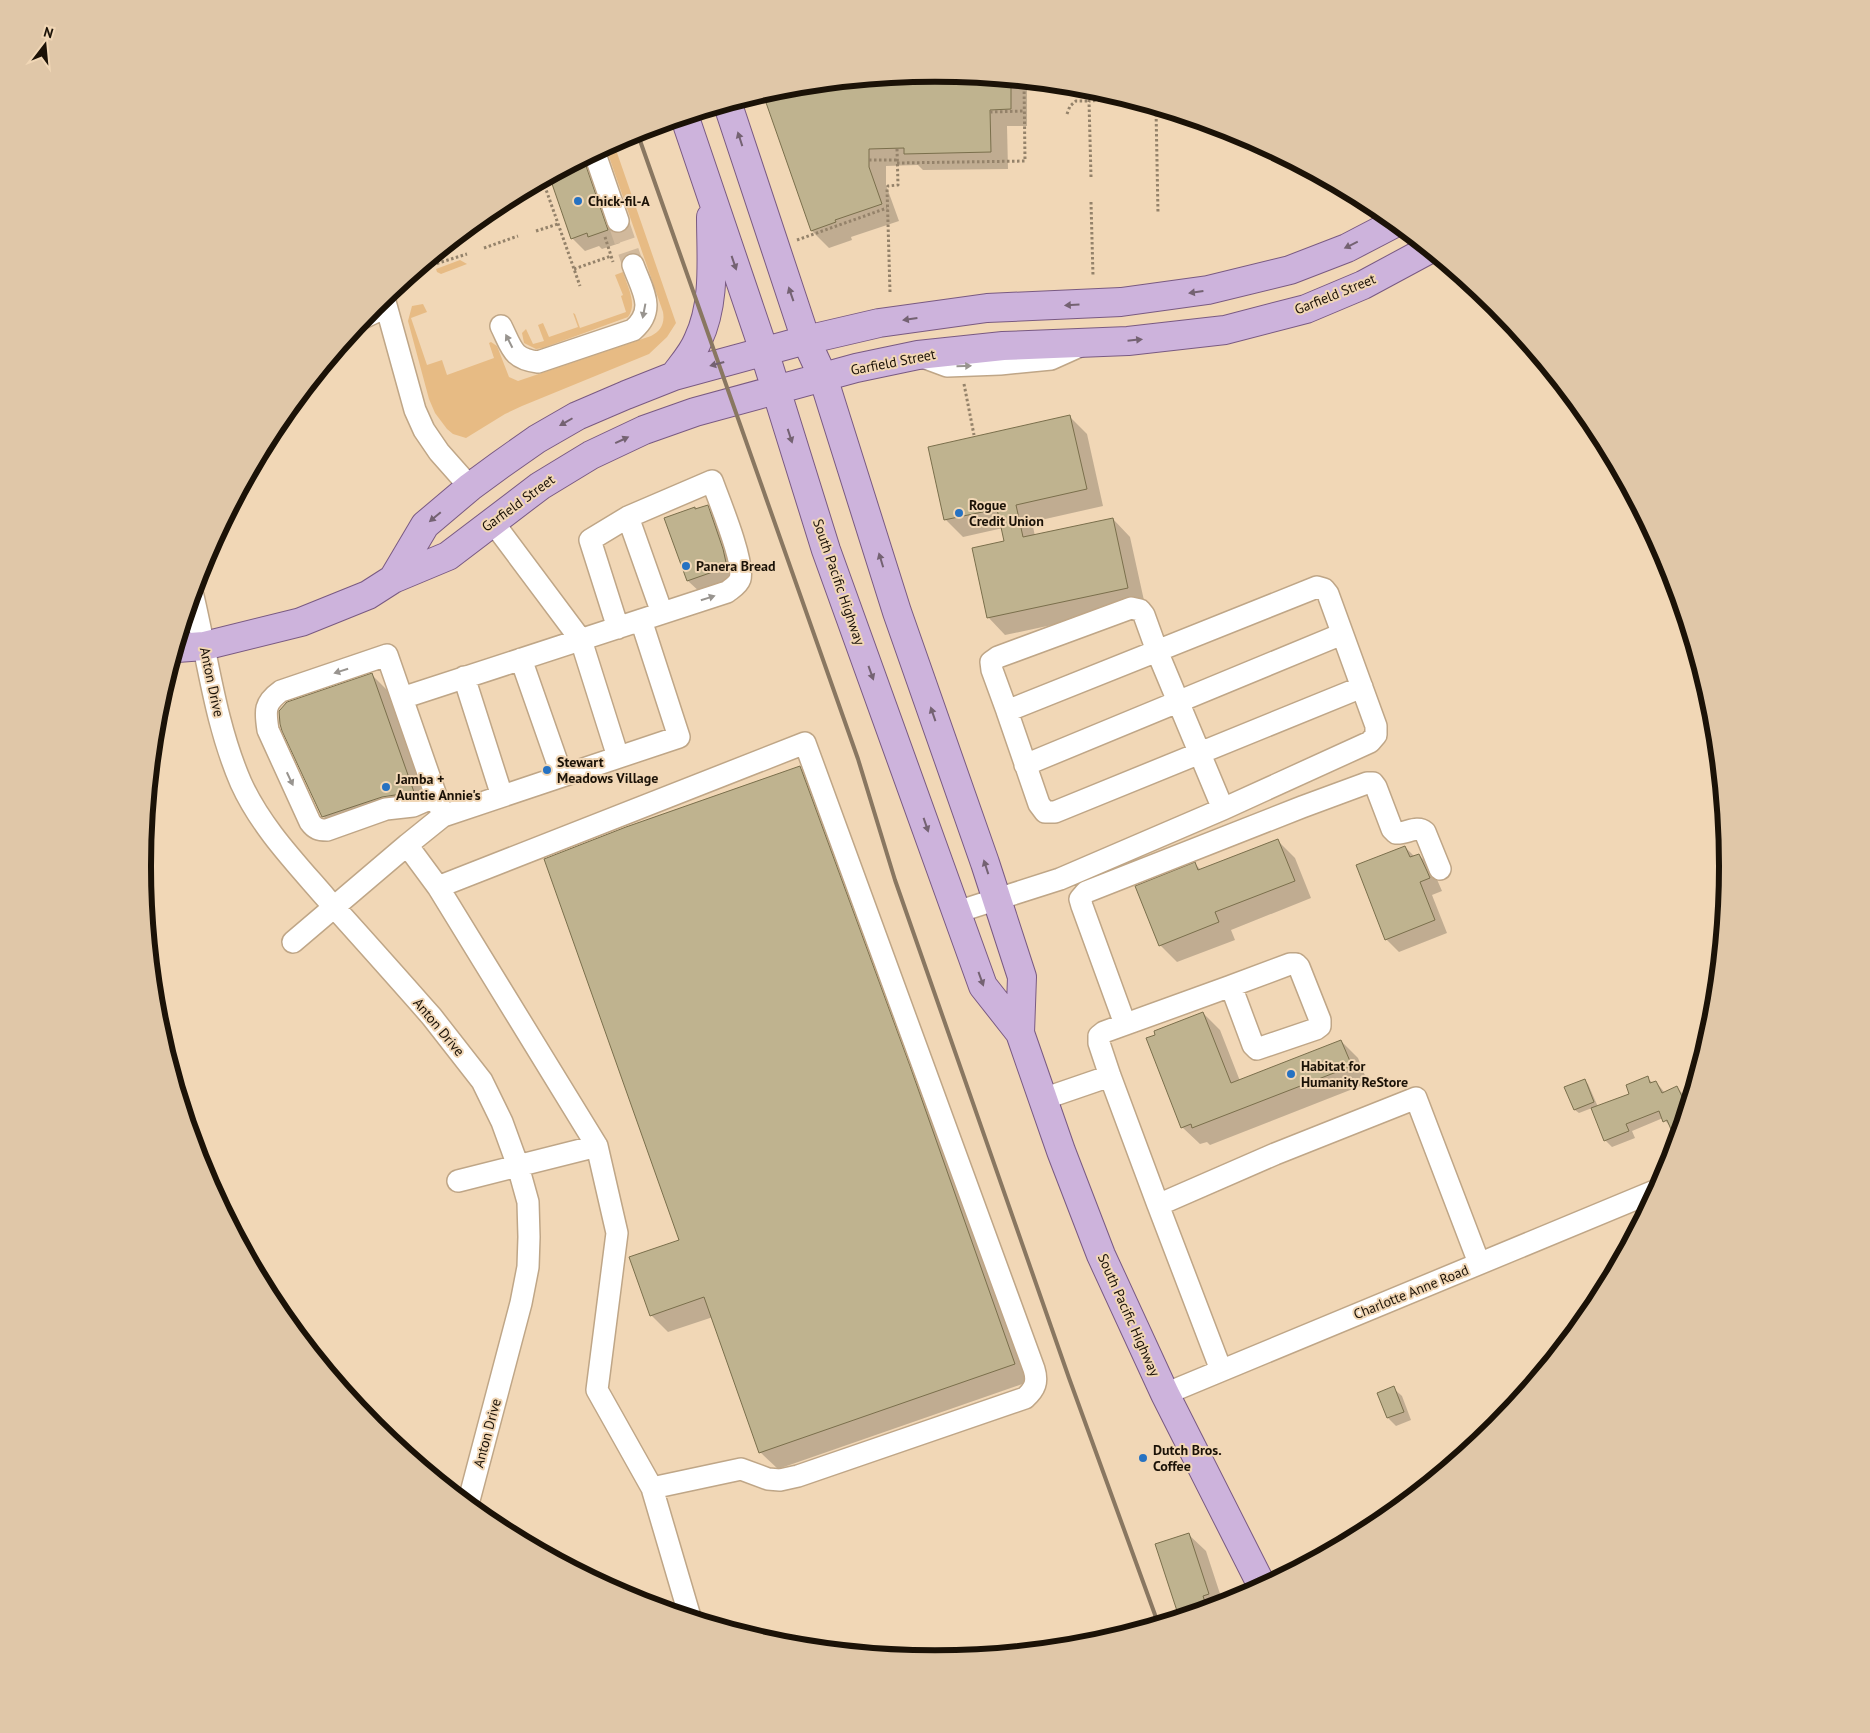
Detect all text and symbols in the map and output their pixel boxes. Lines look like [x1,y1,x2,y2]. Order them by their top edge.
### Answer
north arrow [20,20,70,70]
text: N [42,23,55,42]
one-way arrow [736,132,743,147]
place label: Chick-fil-A [588,192,650,210]
marker: Chick-fil-A [572,195,584,207]
one-way arrow [1344,241,1359,250]
one-way arrow [731,256,739,271]
street label: Garfield Street [1292,269,1379,318]
one-way arrow [787,286,795,301]
one-way arrow [1188,288,1204,296]
one-way arrow [1064,301,1080,309]
one-way arrow [640,304,648,320]
one-way arrow [902,315,918,323]
one-way arrow [505,334,513,348]
one-way arrow [1128,336,1144,344]
street label: Garfield Street [849,345,937,379]
one-way arrow [710,360,725,368]
one-way arrow [957,361,973,369]
one-way arrow [560,418,573,427]
one-way arrow [787,429,795,444]
one-way arrow [615,436,629,444]
street label: Garfield Street [478,470,558,536]
place label: Rogue Credit Union [969,496,1044,530]
marker: Rogue Credit Union [953,507,965,519]
one-way arrow [429,511,441,523]
street label: South Pacific Highway [809,517,869,648]
one-way arrow [877,552,884,567]
place label: Panera Bread [696,557,775,575]
marker: Panera Bread [680,560,692,572]
one-way arrow [701,594,716,602]
street label: Anton Drive [196,646,228,718]
one-way arrow [868,665,875,680]
one-way arrow [333,667,348,675]
one-way arrow [929,706,936,721]
place label: Stewart Meadows Village [557,753,658,787]
marker: Stewart Meadows Village [541,764,553,776]
place label: Jamba + Auntie Annie's [395,770,481,804]
one-way arrow [287,772,295,786]
marker: Jamba + Auntie Annie's [380,781,392,793]
one-way arrow [923,818,930,833]
one-way arrow [982,859,990,874]
one-way arrow [978,971,985,986]
street label: Anton Drive [409,994,469,1060]
place label: Habitat for Humanity ReStore [1301,1057,1408,1091]
marker: Habitat for Humanity ReStore [1285,1068,1297,1080]
street label: South Pacific Highway [1094,1251,1164,1380]
street label: Charlotte Anne Road [1351,1261,1471,1323]
street label: Anton Drive [469,1397,505,1469]
place label: Dutch Bros. Coffee [1153,1441,1222,1475]
marker: Dutch Bros. Coffee [1137,1452,1149,1464]

